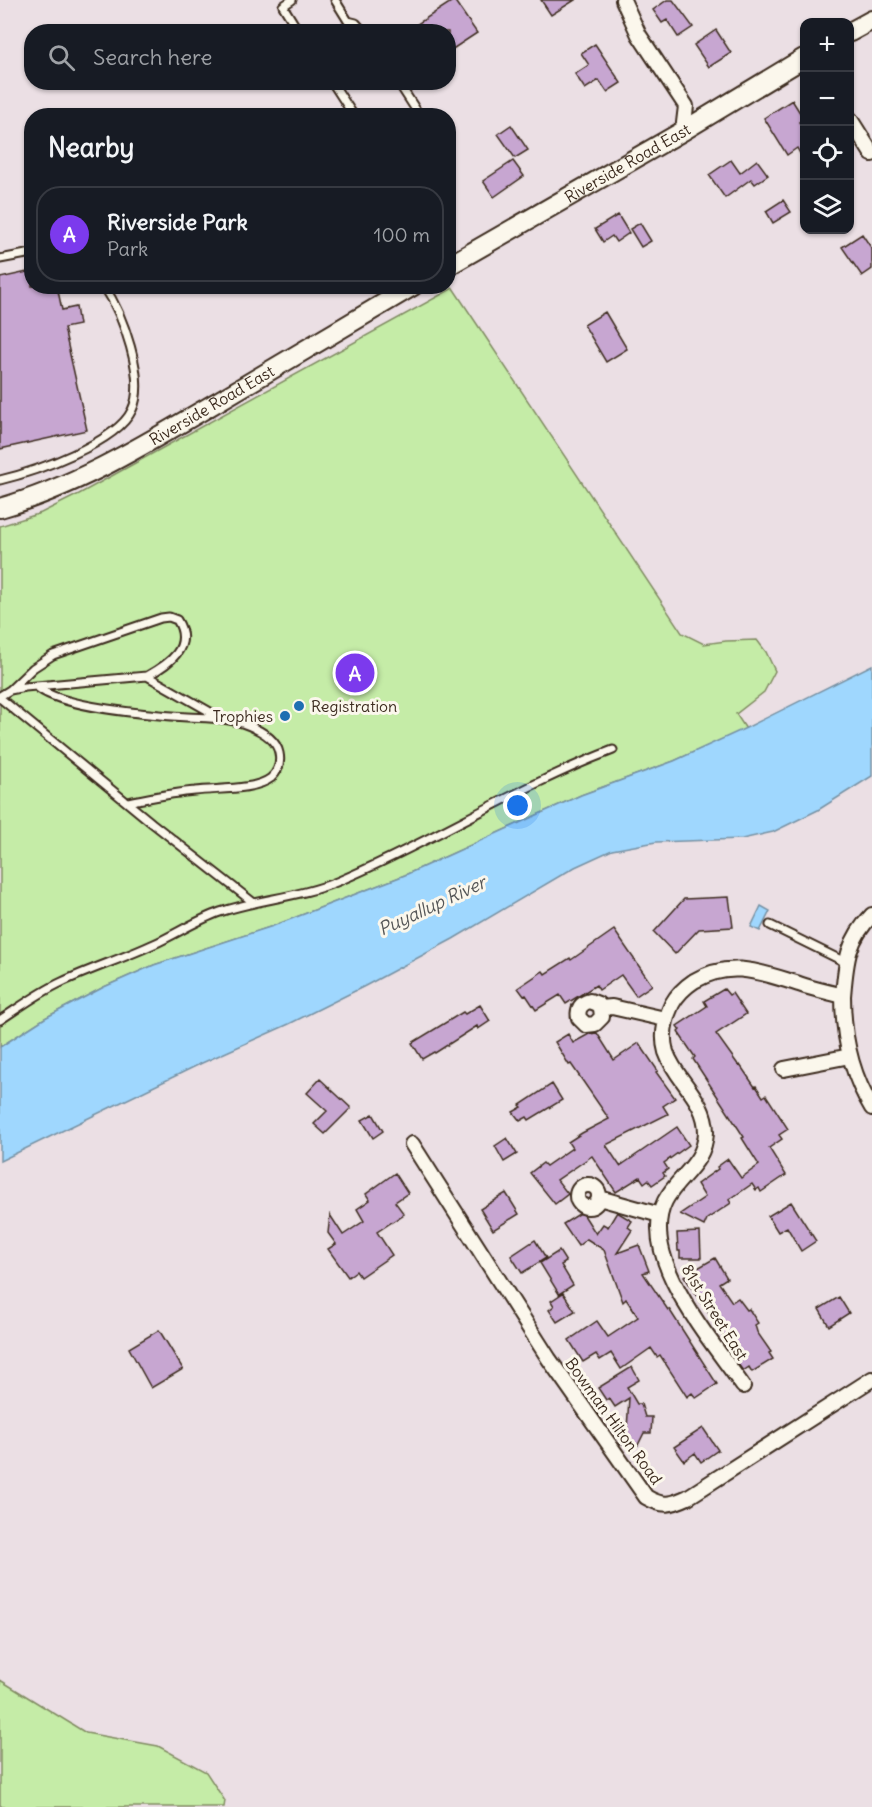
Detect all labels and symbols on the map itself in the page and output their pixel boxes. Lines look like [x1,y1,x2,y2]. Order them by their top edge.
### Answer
street label: Riverside Road East [561,119,695,207]
street label: Riverside Road East [145,360,278,450]
pin: A [336,650,374,696]
place label: Registration [311,696,397,716]
marker: Registration [292,699,306,713]
place label: Trophies [213,706,273,726]
marker: Trophies [278,709,292,723]
your location [503,791,532,820]
water label: Puyallup River [374,869,492,941]
street label: 81st Street East [677,1260,753,1364]
street label: Bowman Hilton Road [561,1354,667,1488]

